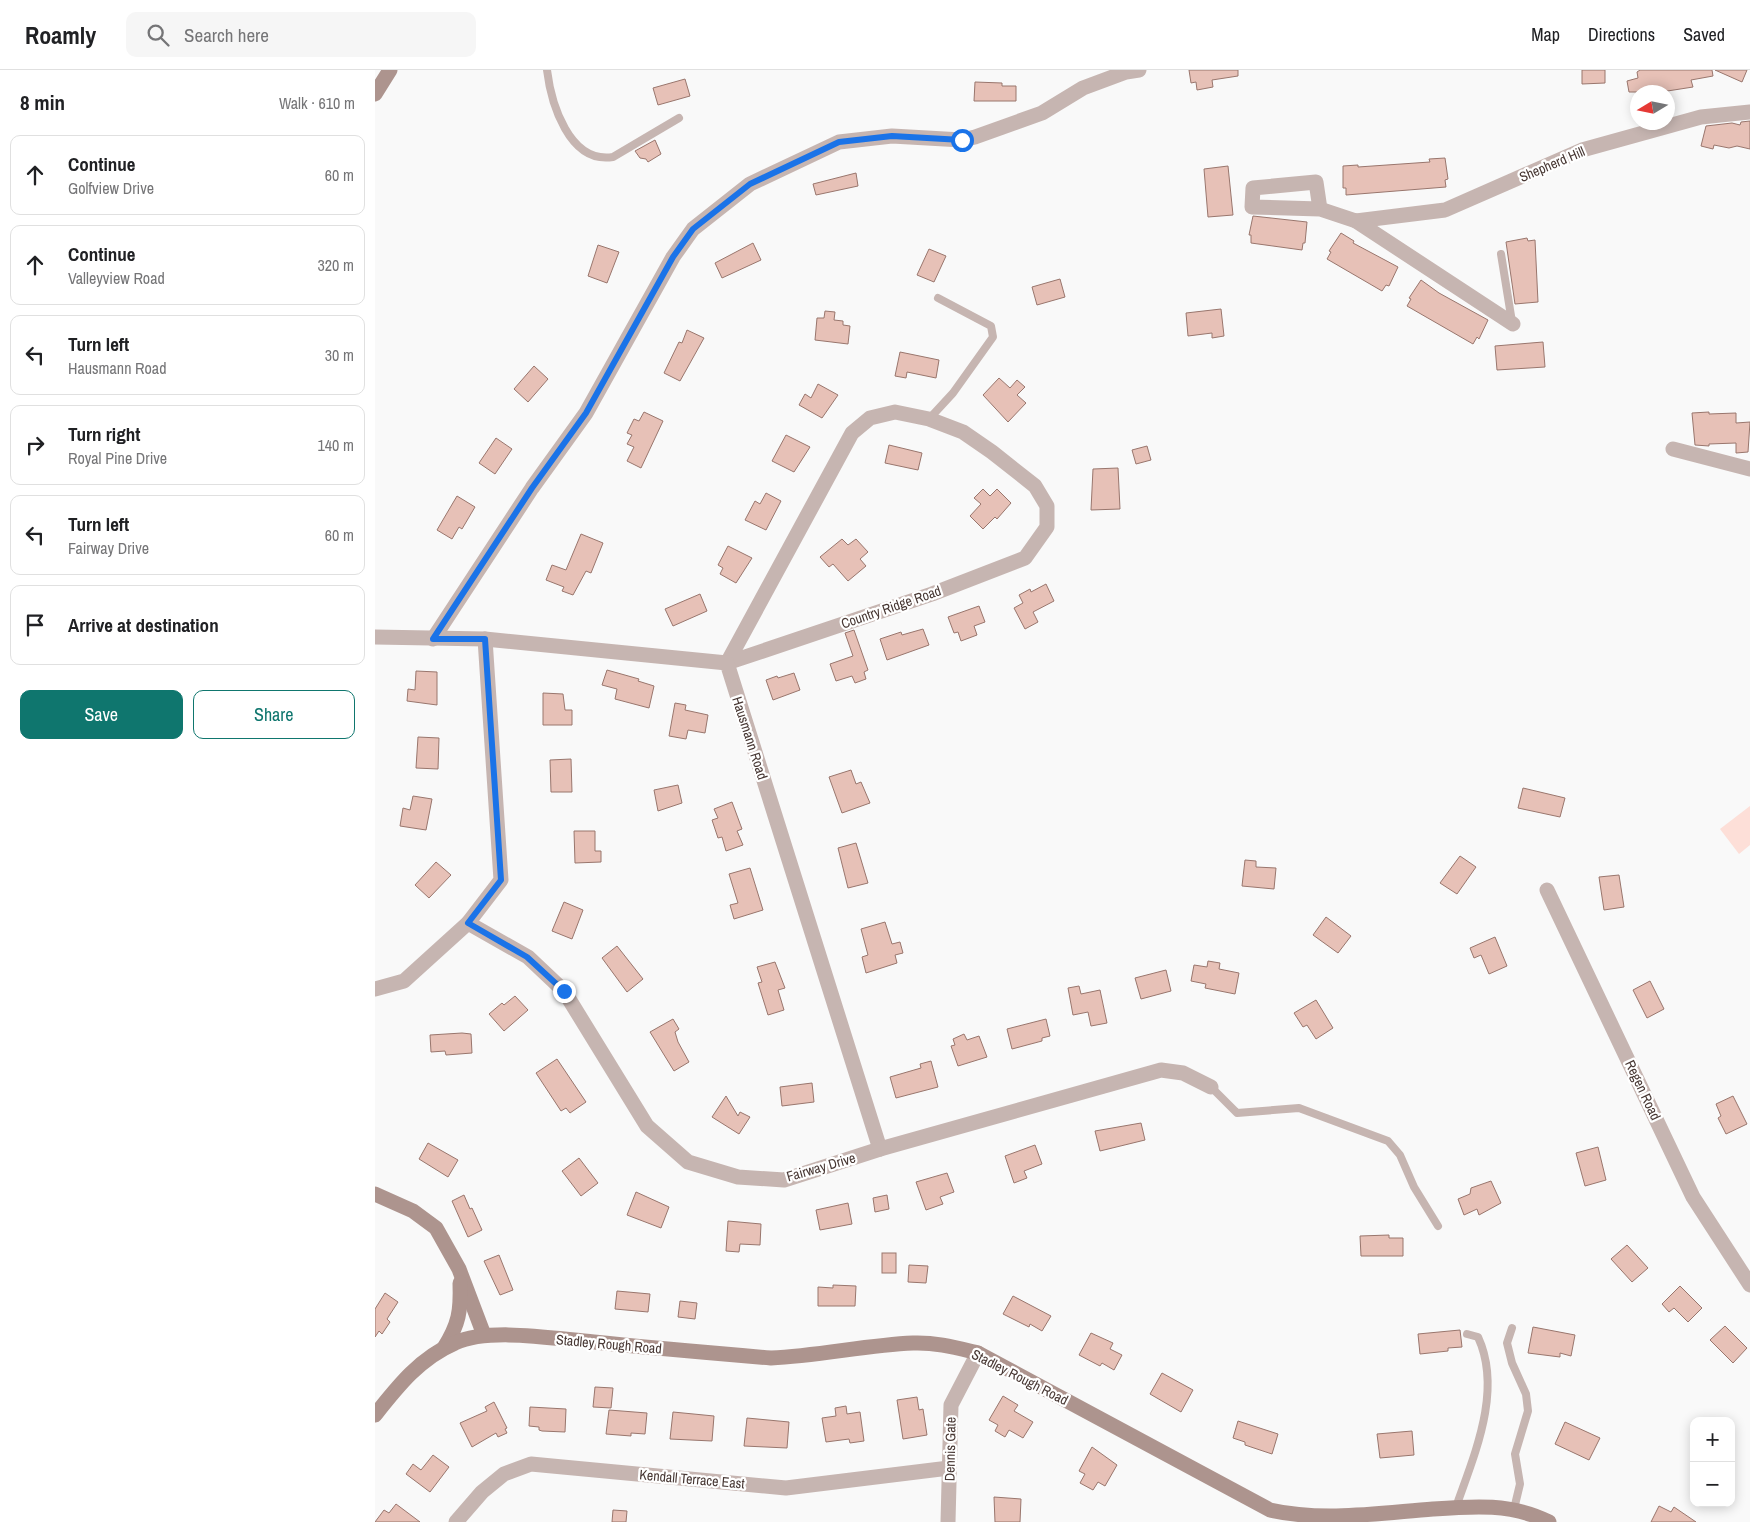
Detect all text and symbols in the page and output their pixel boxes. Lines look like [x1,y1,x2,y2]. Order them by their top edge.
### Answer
search box [126,12,476,57]
text: Roamly [25,19,96,51]
icon: search [144,21,172,49]
text: Search here [184,22,269,48]
text: Map [1531,22,1560,47]
text: Directions [1588,22,1655,47]
text: Saved [1683,22,1725,47]
north arrow [1630,85,1675,130]
text: 8 min [20,88,65,117]
text: Walk · 610 m [279,92,355,114]
route start [951,129,974,152]
street label: Shepherd Hill [1516,142,1588,186]
text: Continue [68,151,136,177]
icon: ahead [21,161,49,189]
text: 60 m [325,164,354,186]
text: Golfview Drive [68,177,154,199]
text: Continue [68,241,136,267]
icon: ahead [21,251,49,279]
text: 320 m [318,254,354,276]
text: Valleyview Road [68,267,165,289]
text: Turn left [68,331,129,357]
icon: left [21,341,49,369]
text: 30 m [325,344,354,366]
text: Hausmann Road [68,357,166,379]
text: Turn right [68,421,140,447]
icon: right [21,431,49,459]
text: 140 m [318,434,354,456]
text: Royal Pine Drive [68,447,167,469]
text: Turn left [68,511,129,537]
icon: left [21,521,49,549]
text: 60 m [325,524,354,546]
text: Fairway Drive [68,537,149,559]
street label: Country Ridge Road [839,581,943,633]
icon: arrive [21,611,49,639]
text: Arrive at destination [68,612,219,638]
button: Save [20,690,183,739]
button: Share [193,690,355,739]
street label: Hausmann Road [728,694,772,782]
route end [553,980,576,1003]
street label: Regen Road [1621,1057,1665,1123]
street label: Fairway Drive [784,1149,858,1185]
street label: Stadley Rough Road [555,1330,663,1358]
street label: Stadley Rough Road [969,1345,1071,1409]
street label: Dennis Gate [940,1417,960,1481]
map controls [1690,1417,1735,1507]
button: + [1690,1417,1735,1462]
button: − [1690,1462,1735,1507]
street label: Kendall Terrace East [639,1465,745,1493]

